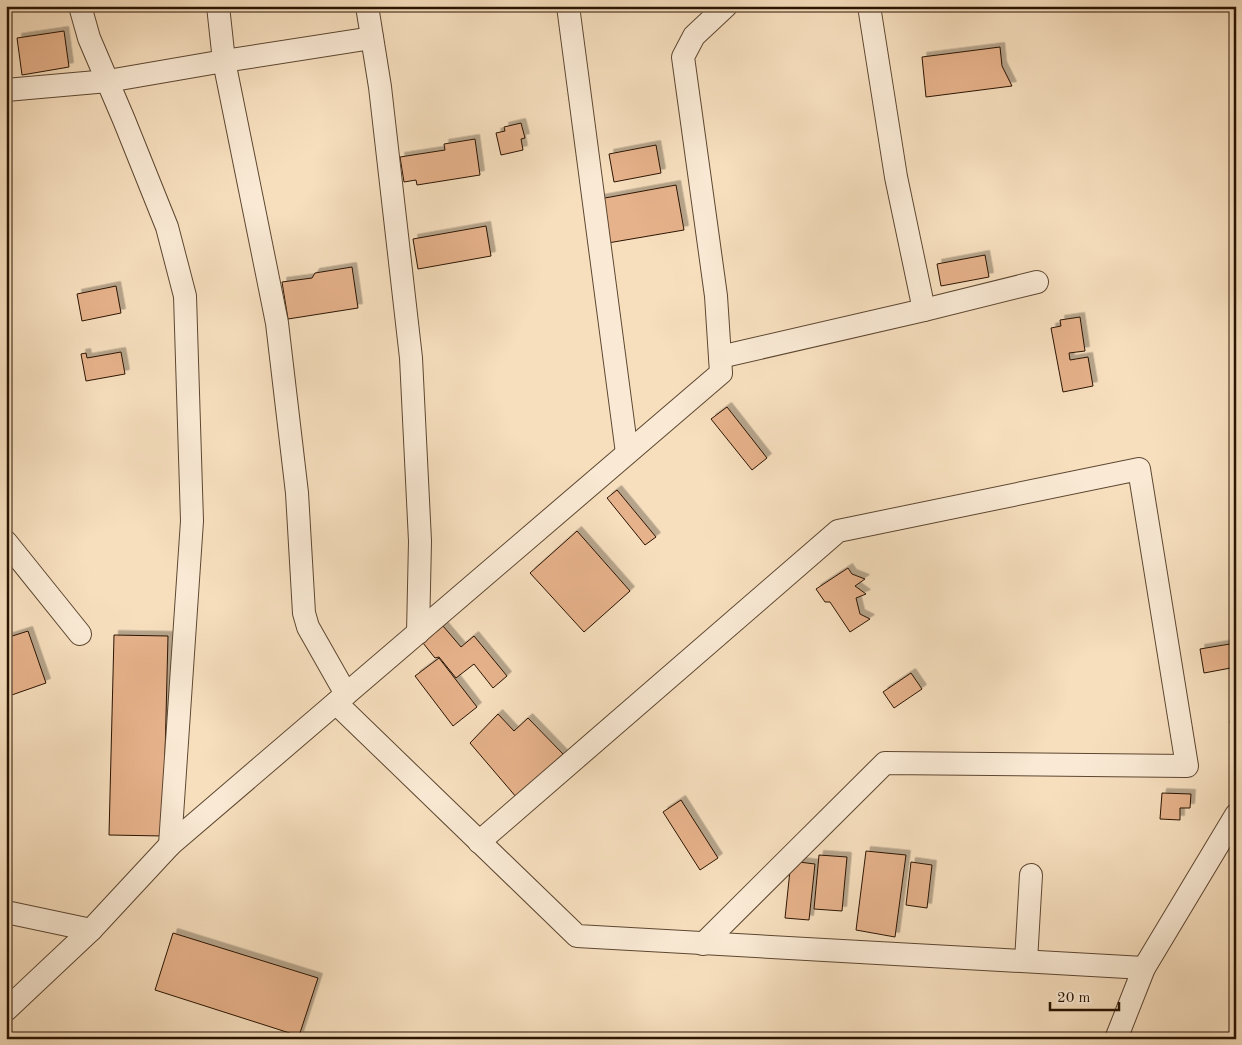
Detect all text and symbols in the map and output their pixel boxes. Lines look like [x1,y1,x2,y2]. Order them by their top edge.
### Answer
scale bar [1050,980,1118,1012]
text: 20 m [1057,991,1091,1006]

